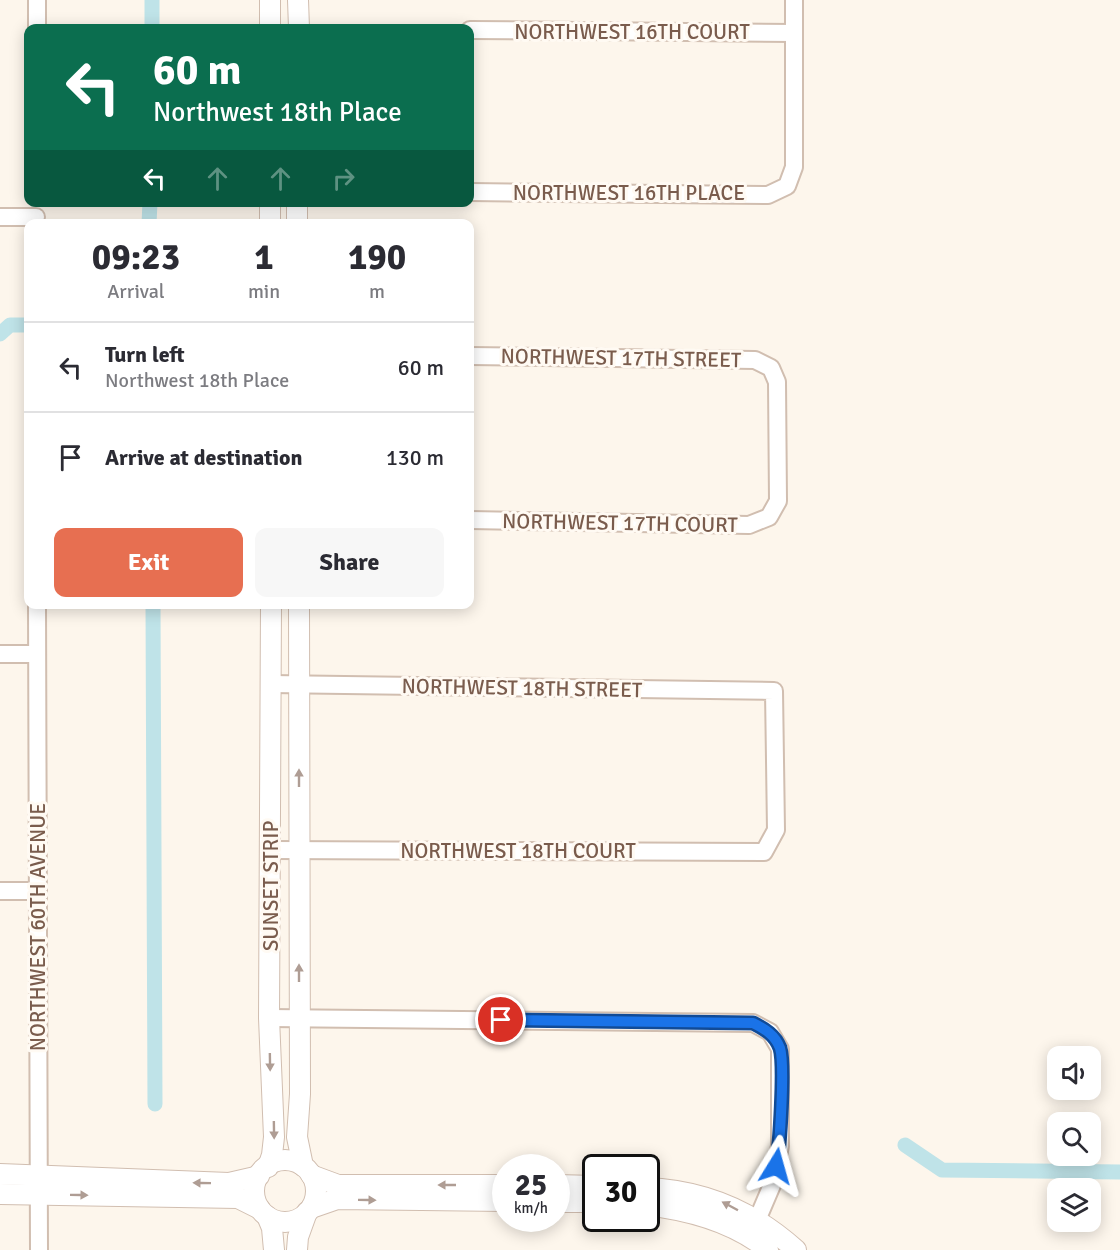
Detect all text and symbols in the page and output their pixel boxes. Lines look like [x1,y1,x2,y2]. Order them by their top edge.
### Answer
street label: NORTHWEST 16TH COURT [514,19,750,45]
text: 60 m [153,45,242,96]
icon: left [54,48,132,126]
text: Northwest 18th Place [153,96,402,129]
icon: left [138,162,171,195]
icon: ahead [201,162,234,195]
icon: ahead [264,162,297,195]
icon: right [327,162,360,195]
street label: NORTHWEST 16TH PLACE [513,180,745,206]
text: 09:23 [92,235,180,280]
text: 1 [254,235,274,280]
text: 190 [348,235,406,280]
text: Arrival [107,279,165,304]
text: min [248,279,280,304]
text: m [369,279,385,304]
text: Turn left [105,341,185,368]
street label: NORTHWEST 17TH STREET [500,343,742,373]
icon: left [54,351,87,384]
text: 60 m [398,354,444,381]
text: Northwest 18th Place [105,368,289,393]
icon: arrive [54,441,87,474]
text: Arrive at destination [105,444,302,471]
text: 130 m [386,444,444,471]
street label: NORTHWEST 17TH COURT [502,508,739,538]
button: Exit [54,528,243,597]
button: Share [255,528,444,597]
street label: NORTHWEST 18TH STREET [401,673,643,703]
one-way arrow [295,768,304,787]
street label: NORTHWEST 60TH AVENUE [25,803,51,1051]
street label: SUNSET STRIP [258,821,284,951]
street label: NORTHWEST 18TH COURT [400,838,636,864]
one-way arrow [294,963,304,982]
pin [475,994,526,1045]
icon: arrive [484,1003,517,1036]
map controls [1047,1046,1101,1232]
button: sound [1047,1046,1101,1100]
one-way arrow [266,1052,275,1071]
button: search [1047,1112,1101,1166]
one-way arrow [269,1121,278,1140]
position arrow [744,1134,808,1198]
speed limit sign: 30 [582,1154,660,1232]
text: 25 [515,1167,547,1204]
one-way arrow [192,1178,211,1188]
button: layers [1047,1178,1101,1232]
one-way arrow [438,1180,457,1190]
one-way arrow [70,1191,89,1200]
one-way arrow [358,1195,377,1205]
text: km/h [514,1199,548,1217]
one-way arrow [722,1201,739,1211]

